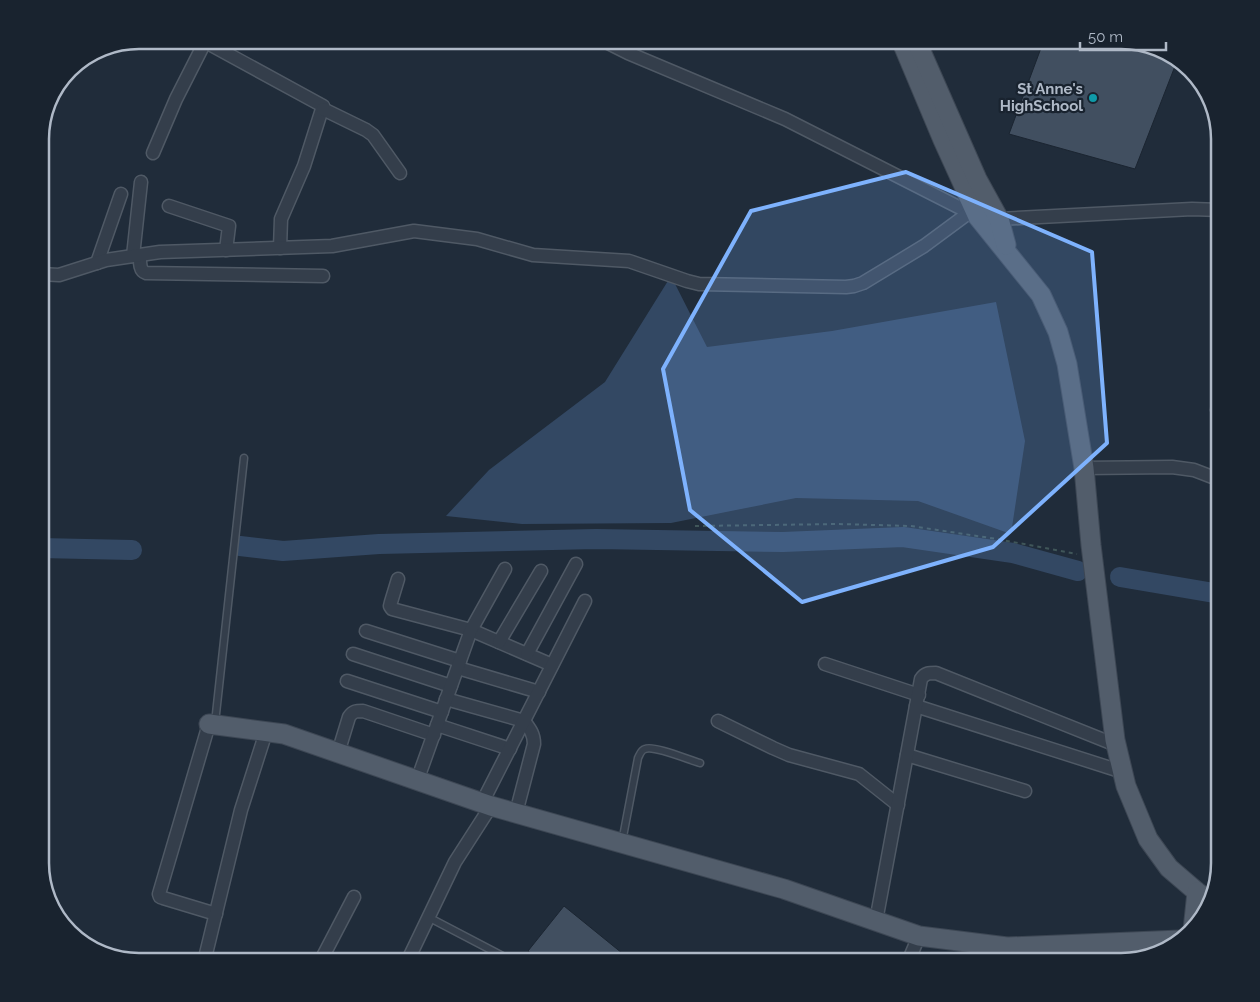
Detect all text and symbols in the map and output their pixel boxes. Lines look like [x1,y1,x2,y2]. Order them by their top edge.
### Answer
scale bar [1080,20,1166,52]
text: 50 m [1088,28,1123,46]
place label: St Anne's HighSchool [1000,80,1083,115]
marker: St Anne's HighSchool [1087,92,1099,104]

